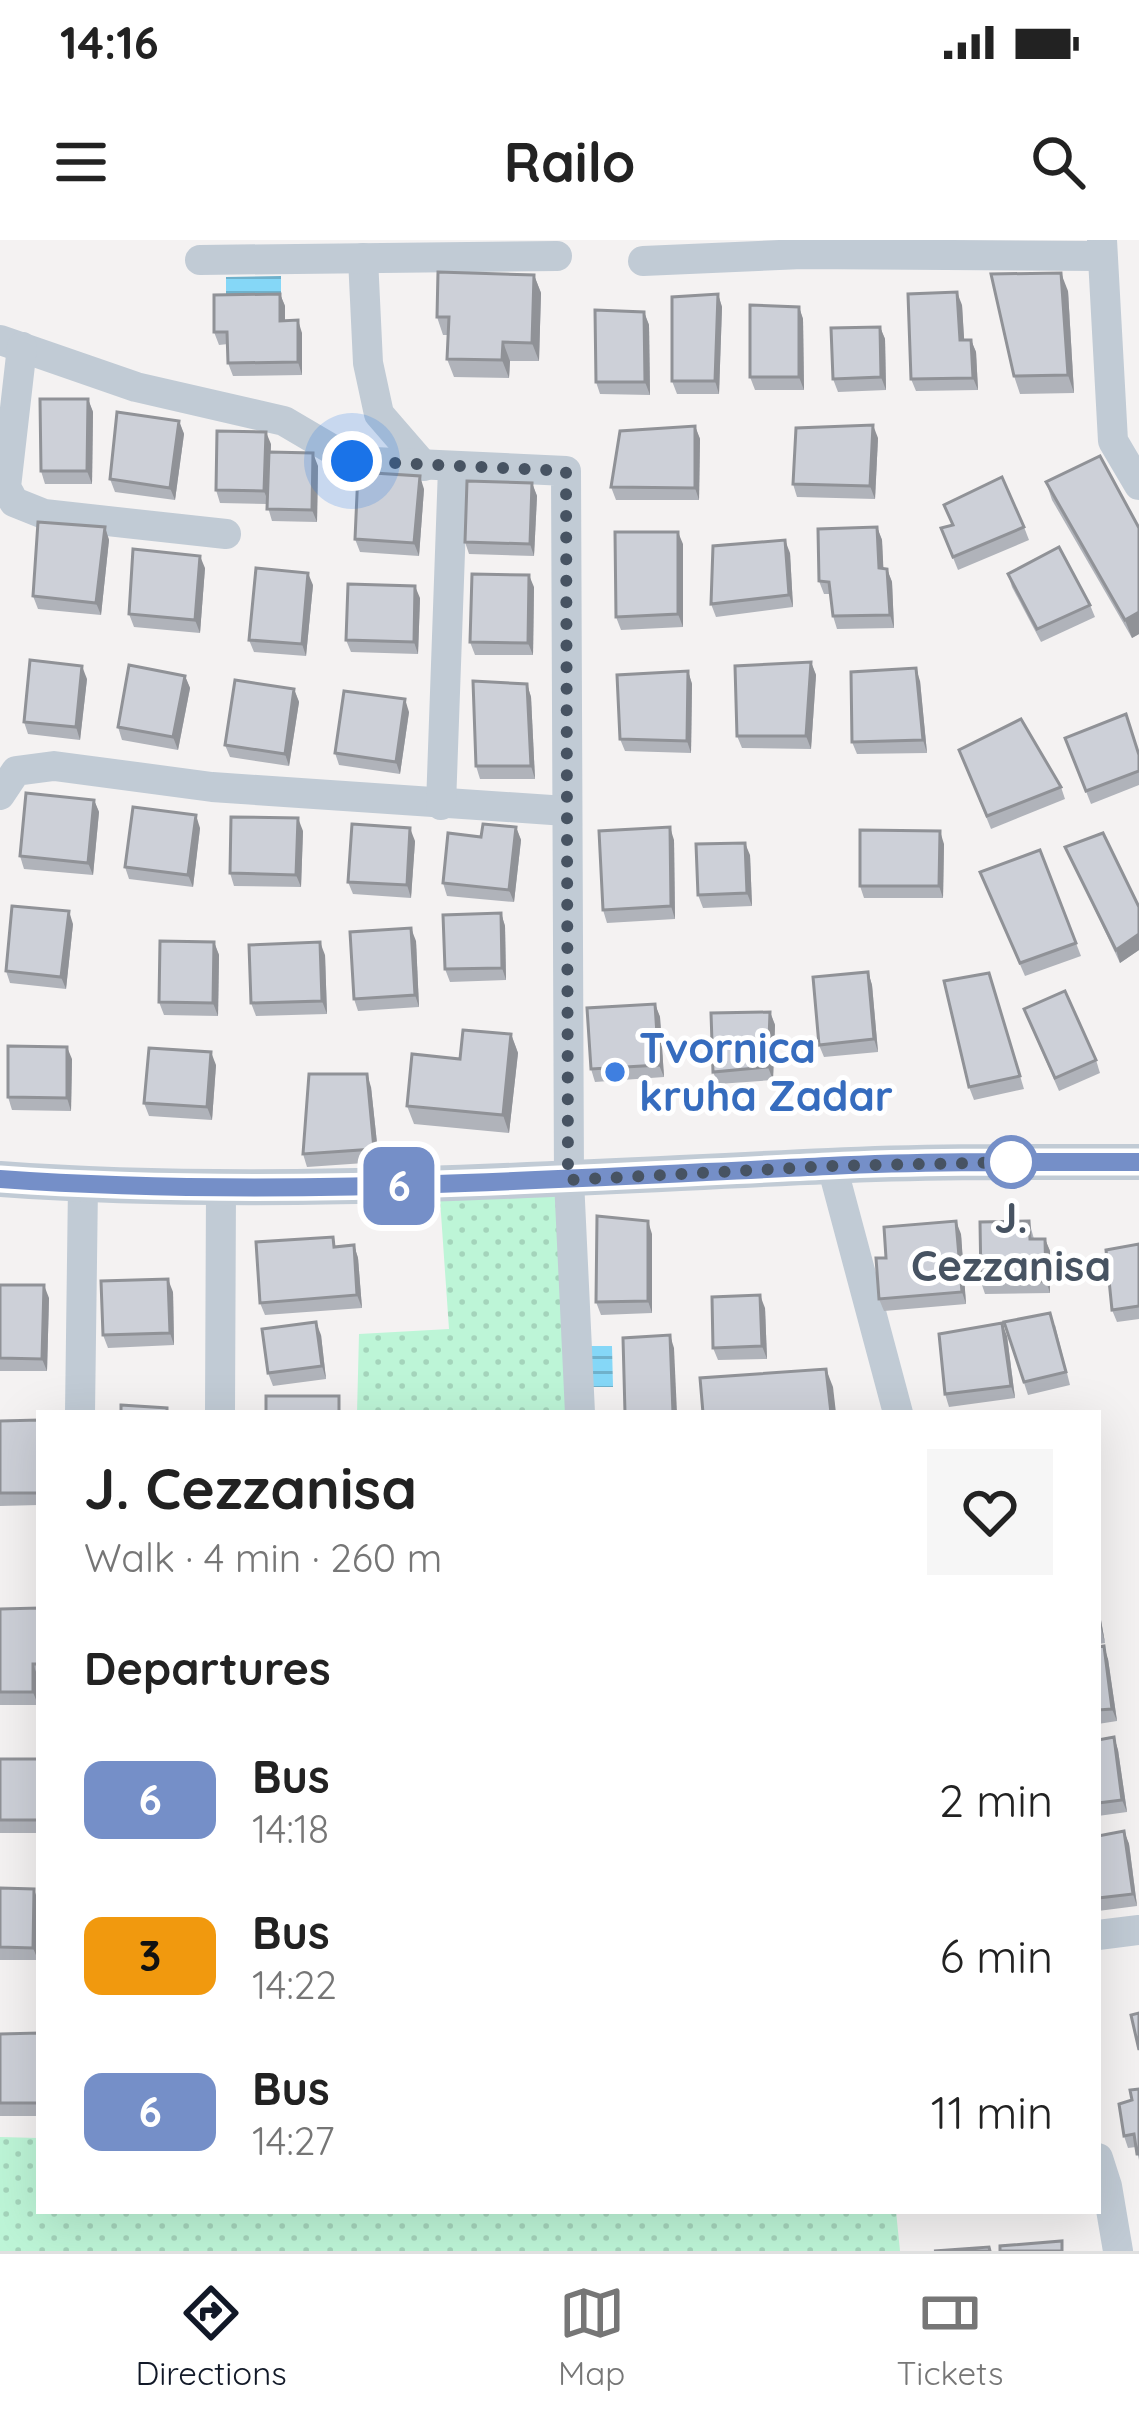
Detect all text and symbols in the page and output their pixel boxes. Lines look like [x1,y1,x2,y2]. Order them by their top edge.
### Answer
text: 14:16 [60,14,159,70]
text: Railo [504,128,635,196]
icon: menu [48,129,114,195]
icon: search [1025,129,1091,195]
your location [322,431,382,491]
place label: Tvornica kruha Zadar [639,1021,893,1122]
marker: Tvornica kruha Zadar [602,1059,628,1085]
marker: J. Cezzanisa [986,1137,1036,1187]
line badge: 6 [360,1147,438,1225]
text: 6 [387,1159,411,1212]
place label: J. Cezzanisa [911,1191,1111,1292]
button: heart [927,1449,1053,1575]
text: J. Cezzanisa [84,1452,417,1523]
text: Walk · 4 min · 260 m [84,1533,442,1582]
text: Departures [84,1640,331,1696]
text: Bus [252,1748,330,1804]
text: 2 min [939,1772,1053,1828]
text: 6 [138,1773,162,1826]
text: 14:18 [252,1804,329,1853]
text: Bus [252,1904,330,1960]
text: 6 min [940,1928,1053,1984]
text: 3 [139,1929,161,1982]
text: 14:22 [252,1960,337,2009]
text: Bus [252,2060,330,2116]
text: 11 min [931,2084,1053,2140]
text: 6 [138,2085,162,2138]
text: 14:27 [252,2116,335,2165]
tab: Directions [136,2280,287,2393]
tab: Map [558,2280,625,2393]
tab: Tickets [896,2280,1003,2393]

